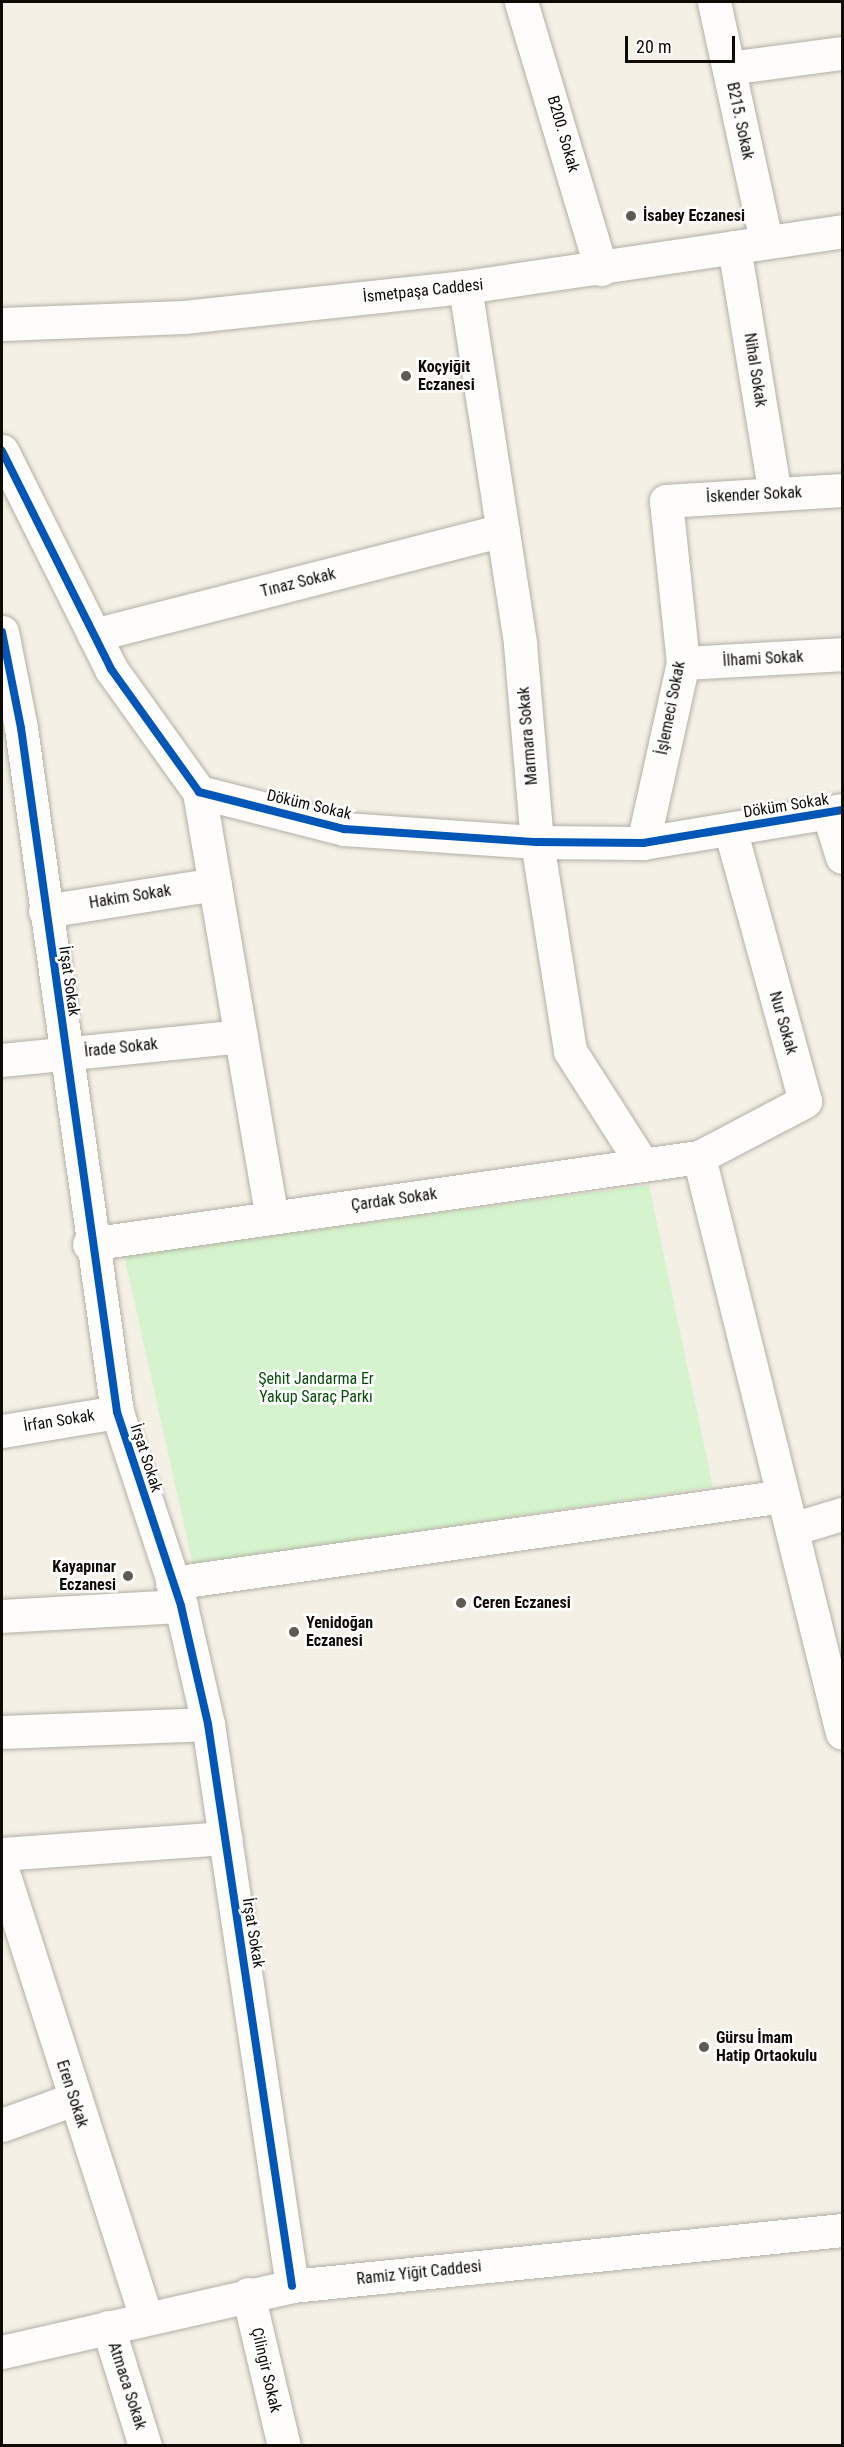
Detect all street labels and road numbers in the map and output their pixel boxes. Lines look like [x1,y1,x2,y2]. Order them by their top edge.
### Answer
street label: B215. Sokak [722,80,758,162]
street label: B200. Sokak [543,94,583,174]
street label: İsmetpaşa Caddesi [362,275,484,307]
street label: Nihal Sokak [740,332,770,408]
street label: İskender Sokak [706,483,802,507]
street label: Tınaz Sokak [259,564,337,602]
street label: İlhami Sokak [722,647,804,671]
street label: İşlemeci Sokak [652,659,690,757]
street label: Marmara Sokak [514,686,542,786]
street label: Döküm Sokak [265,786,353,824]
street label: Döküm Sokak [742,790,830,822]
street label: Hakim Sokak [88,881,172,913]
street label: İrşat Sokak [55,945,83,1017]
street label: Nur Sokak [765,989,801,1057]
street label: İrade Sokak [83,1035,159,1061]
street label: Çardak Sokak [350,1184,438,1216]
street label: İrfan Sokak [22,1406,96,1436]
street label: İrşat Sokak [126,1421,166,1495]
street label: İrşat Sokak [238,1897,268,1969]
street label: Eren Sokak [52,2058,92,2130]
street label: Ramiz Yiğit Caddesi [355,2257,483,2289]
street label: Çilingir Sokak [247,2326,285,2414]
street label: Atmaca Sokak [104,2340,150,2432]

